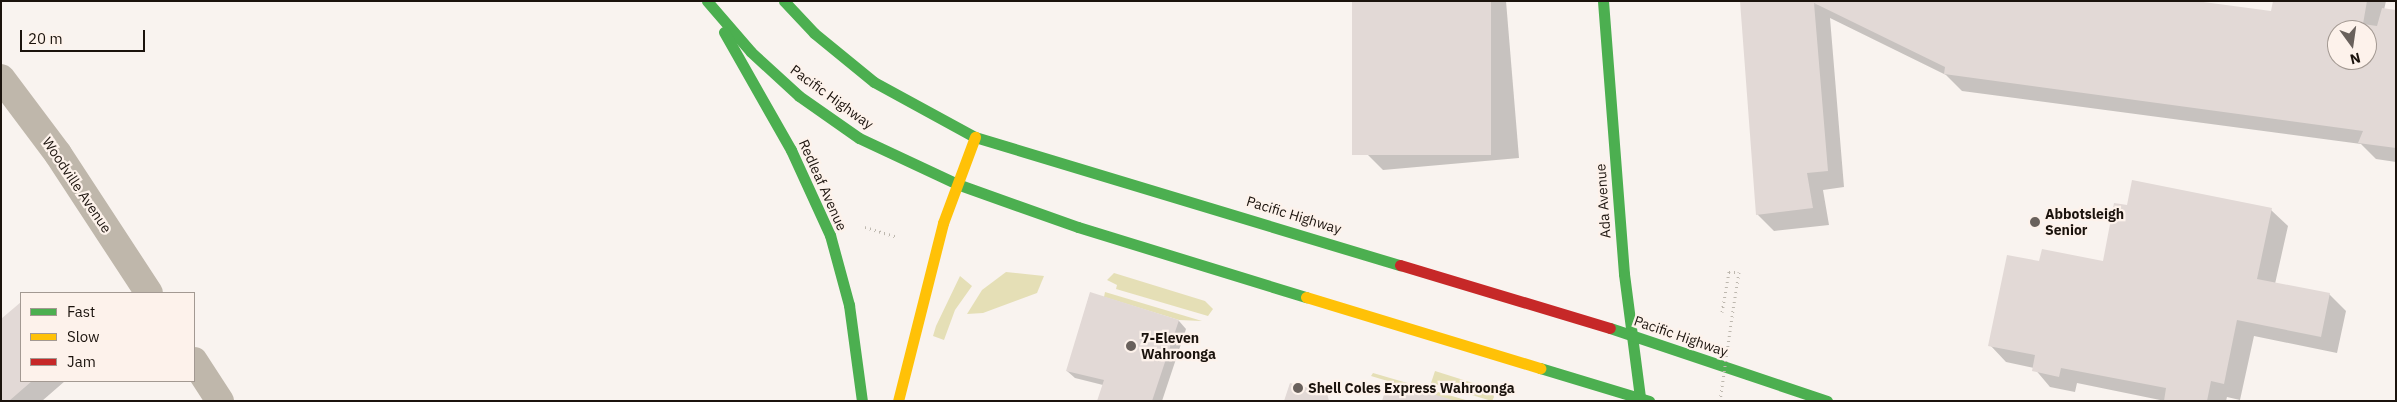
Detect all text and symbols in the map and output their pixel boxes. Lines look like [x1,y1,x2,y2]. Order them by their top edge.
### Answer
scale bar [22,20,148,52]
north arrow [2327,20,2377,70]
text: 20 m [28,29,63,48]
text: N [2348,49,2362,69]
street label: Pacific Highway [787,61,877,133]
street label: Woodville Avenue [39,134,115,236]
street label: Redleaf Avenue [795,137,851,233]
street label: Ada Avenue [1592,163,1614,239]
street label: Pacific Highway [1245,193,1343,237]
place label: Abbotsleigh Senior [2045,206,2124,238]
marker: Abbotsleigh Senior [2029,216,2041,228]
legend [20,292,195,382]
text: Fast [67,302,95,321]
street label: Pacific Highway [1632,312,1730,360]
text: Slow [67,327,100,346]
place label: 7-Eleven Wahroonga [1141,330,1216,362]
marker: 7-Eleven Wahroonga [1125,340,1137,352]
text: Jam [67,352,96,371]
place label: Shell Coles Express Wahroonga [1308,380,1515,396]
marker: Shell Coles Express Wahroonga [1292,382,1304,394]

